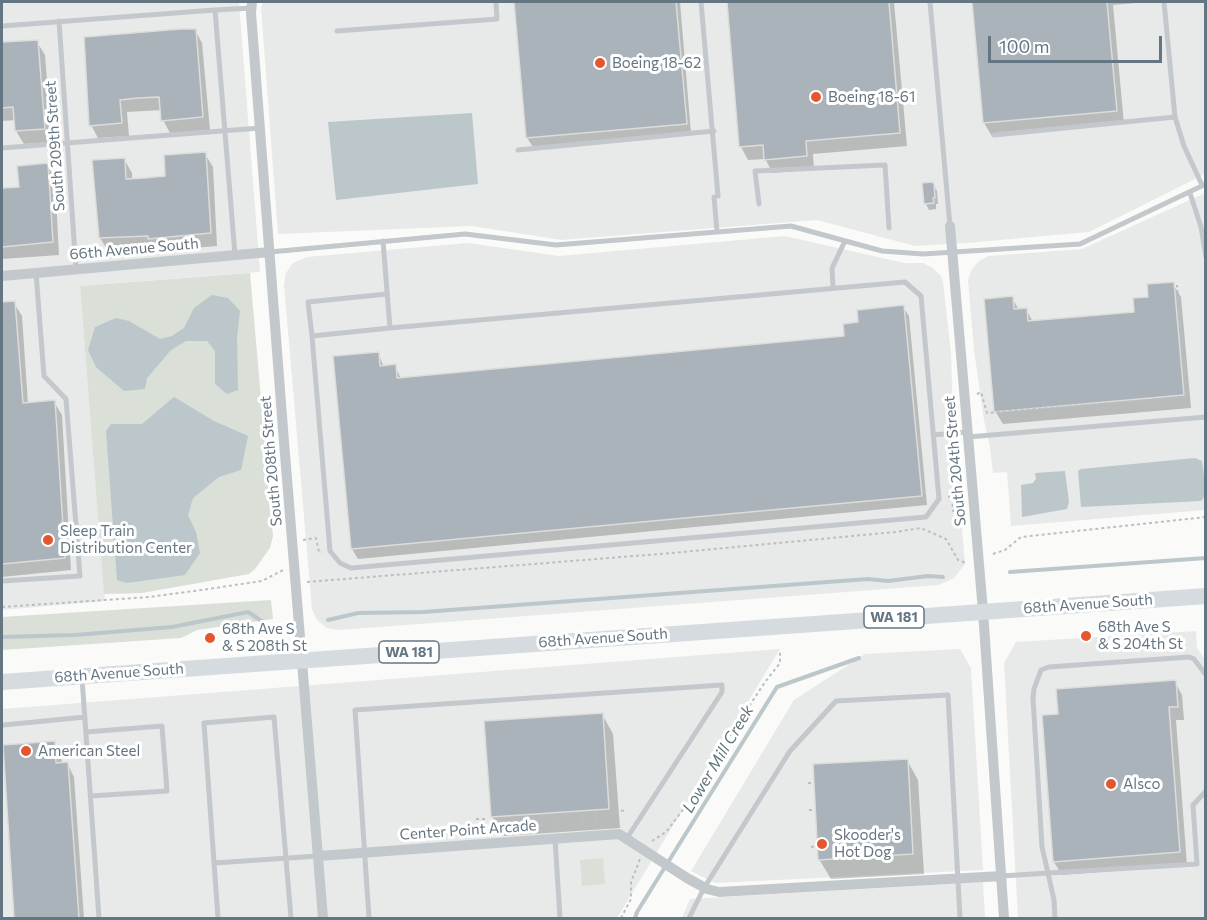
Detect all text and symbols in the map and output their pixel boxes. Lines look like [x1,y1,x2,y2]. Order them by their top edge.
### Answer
scale bar [991,24,1165,62]
text: 100 m [999,35,1049,57]
place label: Boeing 18-62 [612,54,701,72]
marker: Boeing 18-62 [593,56,607,70]
street label: South 209th Street [41,80,69,212]
place label: Boeing 18-61 [828,88,915,106]
marker: Boeing 18-61 [809,90,823,104]
street label: 66th Avenue South [69,234,199,264]
street label: South 208th Street [256,395,286,527]
street label: South 204th Street [940,395,970,527]
place label: Sleep Train Distribution Center [60,522,192,557]
marker: Sleep Train Distribution Center [41,533,55,547]
street label: 68th Avenue South [1023,591,1153,617]
road number: WA 181 [864,606,924,628]
place label: 68th Ave S & S 204th St [1098,618,1183,653]
place label: 68th Ave S & S 208th St [222,620,307,655]
street label: 68th Avenue South [538,625,668,651]
marker: 68th Ave S & S 204th St [1079,629,1093,643]
marker: 68th Ave S & S 208th St [203,631,217,645]
road number: WA 181 [379,641,439,663]
street label: 68th Avenue South [54,660,184,686]
water label: Lower Mill Creek [678,702,758,816]
place label: American Steel [38,742,140,760]
marker: American Steel [19,744,33,758]
place label: Alsco [1123,775,1160,793]
marker: Alsco [1104,777,1118,791]
street label: Center Point Arcade [399,816,537,844]
place label: Skooder's Hot Dog [834,826,901,861]
marker: Skooder's Hot Dog [815,837,829,851]

